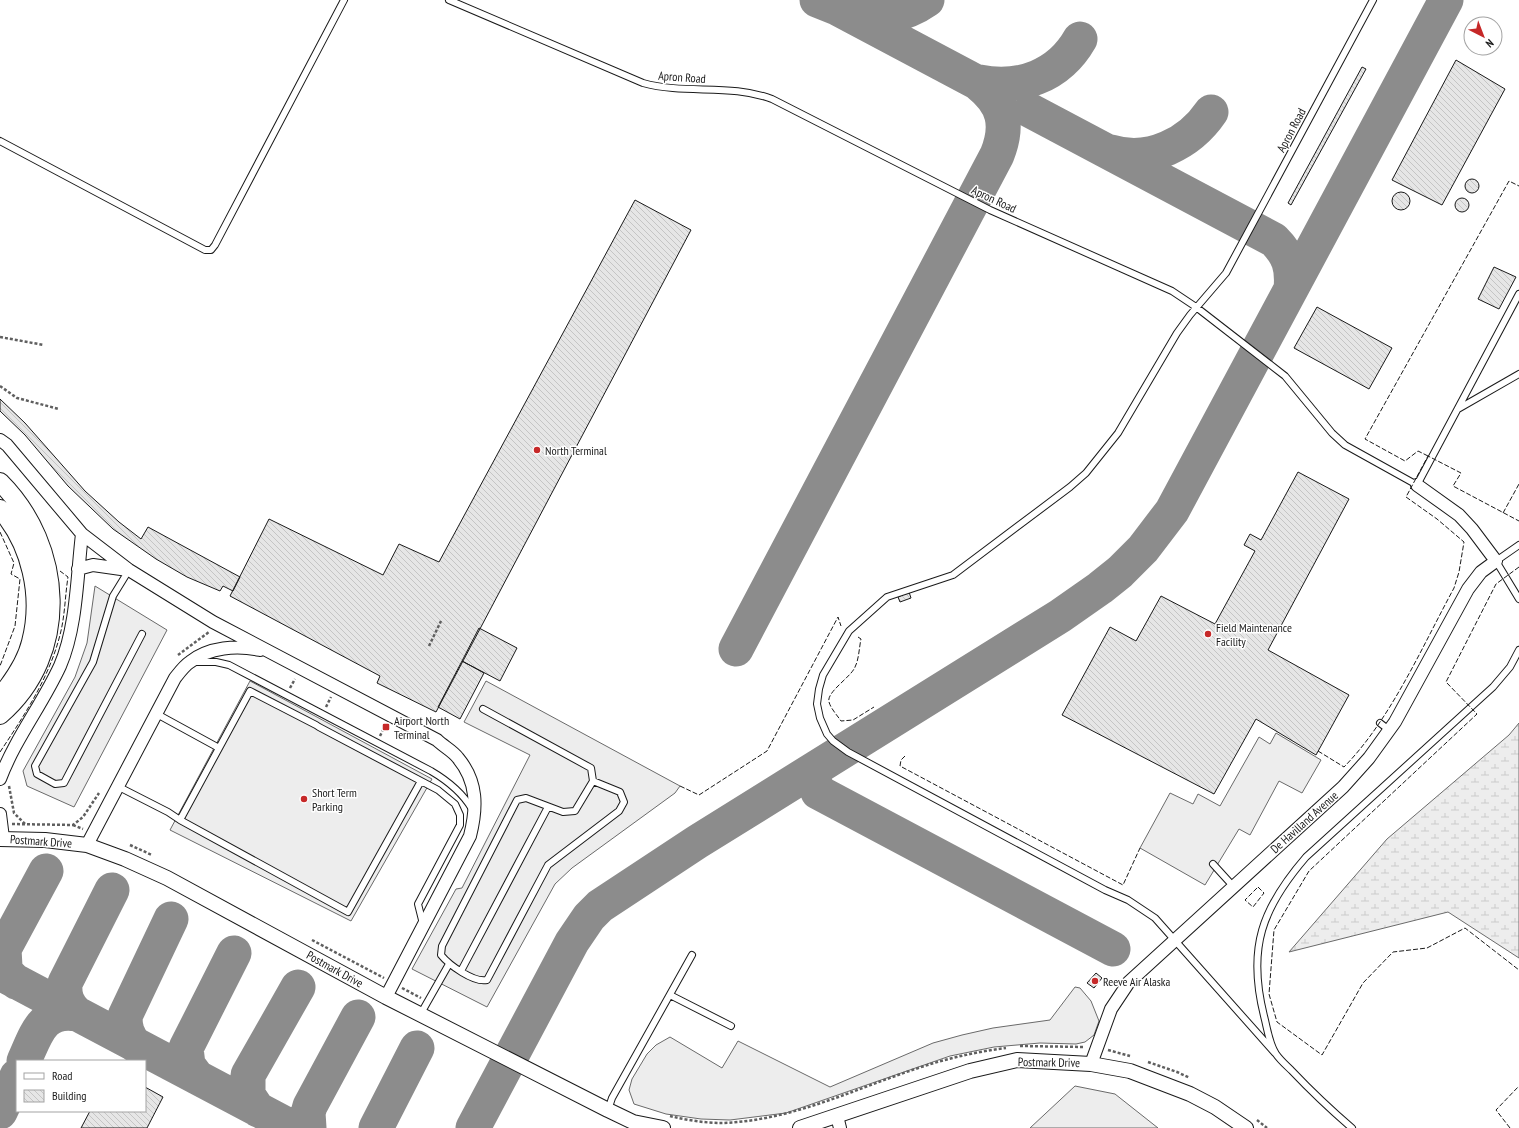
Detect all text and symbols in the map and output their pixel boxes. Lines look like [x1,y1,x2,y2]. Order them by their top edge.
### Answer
north arrow [1463,16,1503,56]
text: N [1483,36,1497,51]
street label: Apron Road [658,68,706,86]
street label: Apron Road [1273,105,1309,155]
street label: Apron Road [969,182,1019,216]
place label: North Terminal [545,443,607,458]
marker: North Terminal [532,445,542,455]
place label: Field Maintenance Facility [1216,620,1292,649]
marker: Field Maintenance Facility [1203,629,1213,639]
place label: Airport North Terminal [394,713,449,742]
marker: Airport North Terminal [381,722,391,732]
place label: Short Term Parking [312,785,357,814]
street label: De Havilland Avenue [1267,788,1341,856]
marker: Short Term Parking [299,794,309,804]
street label: Postmark Drive [9,831,73,851]
street label: Postmark Drive [304,947,366,991]
place label: Reeve Air Alaska [1103,974,1171,989]
marker: Reeve Air Alaska [1090,976,1100,986]
street label: Postmark Drive [1018,1054,1080,1070]
legend [16,1060,146,1112]
text: Road [52,1068,72,1083]
text: Building [52,1088,87,1103]

